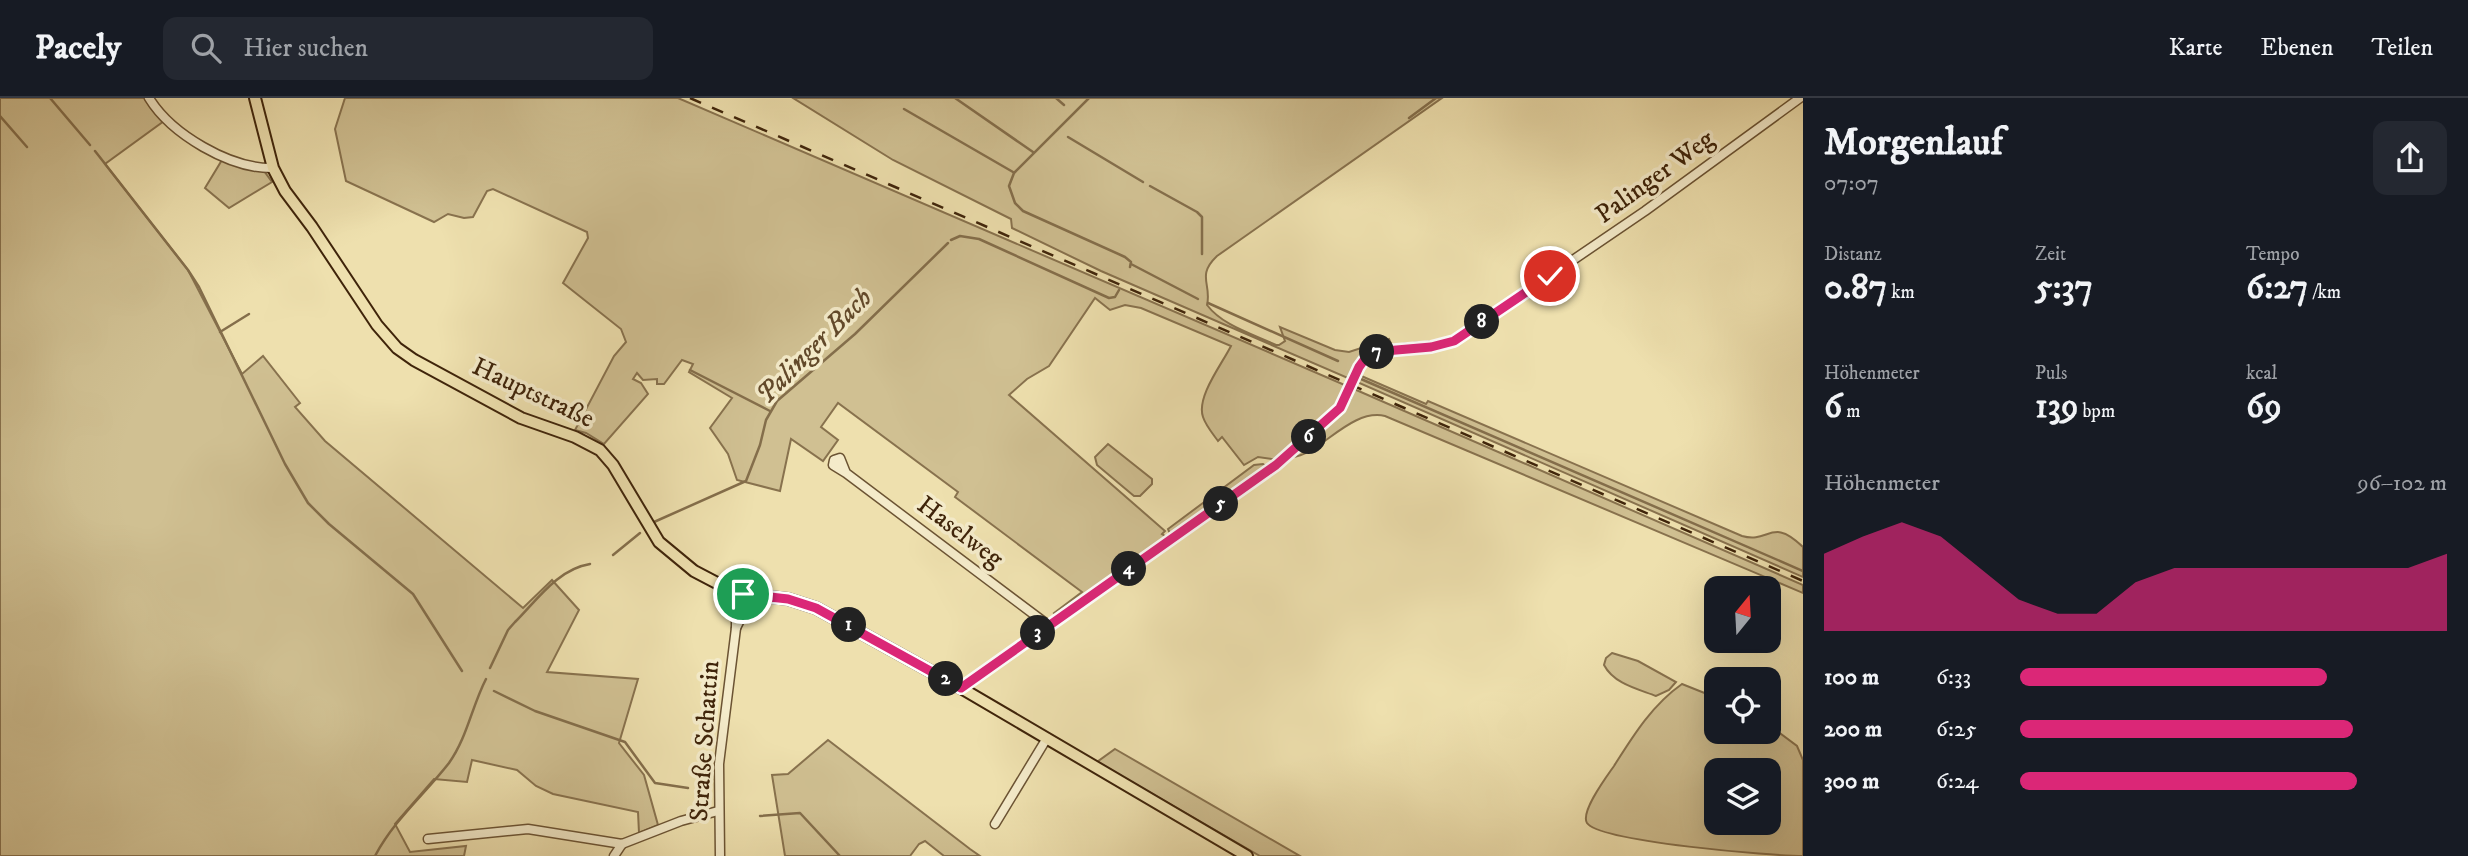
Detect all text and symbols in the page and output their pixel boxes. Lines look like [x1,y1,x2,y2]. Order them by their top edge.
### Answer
search box [163,17,653,80]
text: Pacely [35,28,121,69]
icon: search [187,29,225,67]
text: Hier suchen [243,32,368,65]
text: Karte [2169,33,2222,63]
text: Ebenen [2260,33,2334,63]
text: Teilen [2372,33,2433,63]
text: Morgenlauf [1824,119,2003,167]
button: share [2373,121,2447,195]
street label: Palinger Weg [1589,123,1721,231]
text: 07:07 [1824,169,1879,198]
text: Distanz [1824,243,1882,266]
text: Zeit [2035,243,2066,266]
text: Tempo [2246,243,2299,266]
pin [1520,246,1580,306]
icon: check [1531,257,1569,295]
text: 0.87 [1824,266,1887,310]
text: 5:37 [2035,266,2093,310]
text: 6:27 [2246,266,2308,310]
water label: Palinger Bach [748,280,880,412]
text: km [1887,281,1915,304]
text: /km [2308,281,2341,304]
pin: 8 [1464,304,1500,340]
text: 8 [1477,310,1486,333]
pin: 7 [1360,334,1394,370]
text: 7 [1371,340,1382,363]
street label: Hauptstraße [467,350,599,436]
text: Höhenmeter [1824,362,1920,385]
text: Puls [2035,362,2067,385]
text: kcal [2246,362,2277,385]
text: 6 [1824,385,1842,429]
text: 139 [2035,385,2078,429]
text: 69 [2246,385,2282,429]
text: m [1842,400,1861,423]
text: bpm [2078,400,2115,423]
pin: 6 [1292,420,1326,454]
text: 6 [1304,425,1313,448]
text: Höhenmeter [1824,469,1940,498]
text: 96–102 m [2357,469,2447,498]
pin: 5 [1204,486,1238,522]
street label: Haselweg [910,489,1010,575]
text: 5 [1216,492,1225,515]
pin: 4 [1112,552,1146,587]
text: 4 [1123,557,1134,580]
pin [713,564,773,624]
icon: arrive [724,575,762,613]
north arrow [1704,576,1782,653]
map controls [1704,576,1781,835]
pin: 1 [832,608,866,642]
text: 1 [845,613,852,636]
pin: 3 [1020,616,1056,650]
text: 3 [1034,621,1041,644]
street label: Straße Schattin [683,659,727,823]
pin: 2 [928,662,964,696]
text: 100 m [1824,663,1879,692]
text: 6:33 [1936,663,1971,692]
text: 2 [941,667,950,690]
button: locate [1704,667,1781,744]
text: 200 m [1824,715,1882,744]
text: 6:25 [1936,715,1977,744]
button: layers [1704,758,1781,835]
text: 300 m [1824,767,1880,796]
text: 6:24 [1936,767,1979,796]

